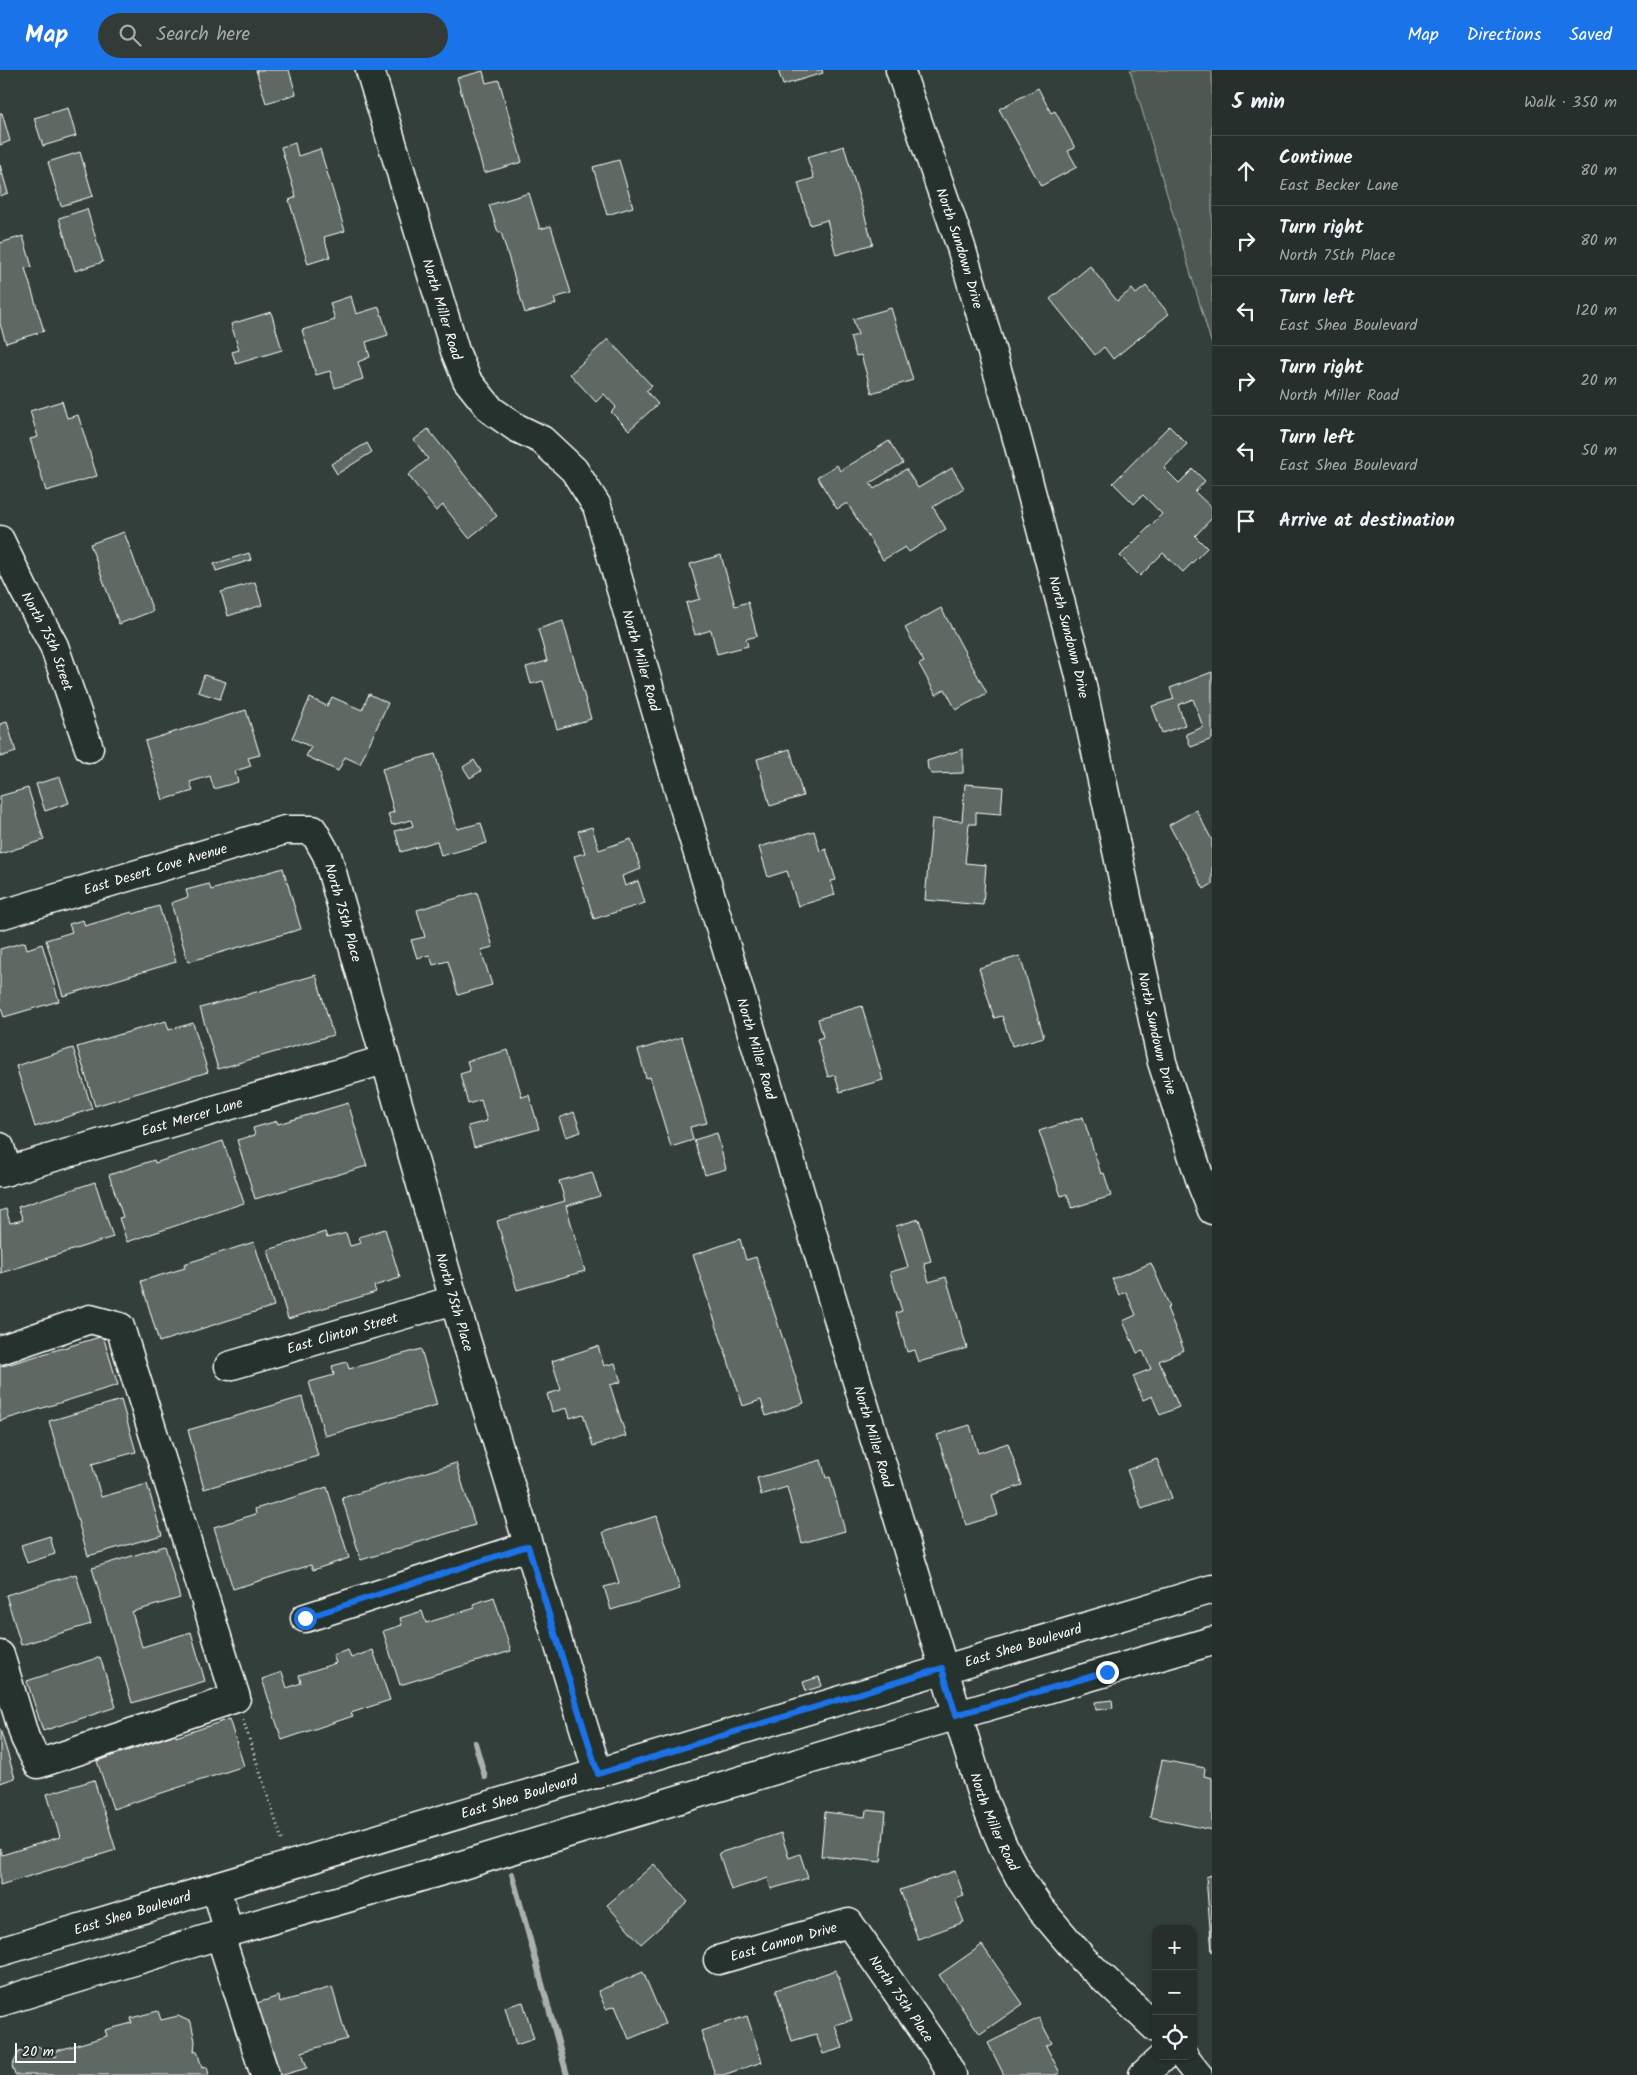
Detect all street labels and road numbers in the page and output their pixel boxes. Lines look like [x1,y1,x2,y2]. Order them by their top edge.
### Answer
street label: North Sundown Drive [929,185,989,312]
street label: North Miller Road [416,256,468,365]
street label: North Sundown Drive [1042,574,1094,701]
street label: North 75th Street [15,588,79,694]
street label: North Miller Road [615,607,666,715]
street label: East Desert Cove Avenue [81,838,231,901]
street label: North 75th Place [318,861,367,966]
street label: North Sundown Drive [1131,970,1182,1099]
street label: North Miller Road [730,995,782,1103]
street label: East Mercer Lane [139,1092,246,1143]
street label: North 75th Place [429,1250,479,1355]
street label: East Clinton Street [284,1307,401,1360]
street label: North Miller Road [847,1383,899,1491]
street label: East Shea Boulevard [962,1618,1085,1674]
street label: East Shea Boulevard [458,1769,582,1825]
street label: North Miller Road [964,1770,1025,1876]
street label: East Shea Boulevard [71,1885,195,1941]
street label: East Cannon Drive [728,1917,840,1968]
street label: North 75th Place [863,1951,939,2048]

